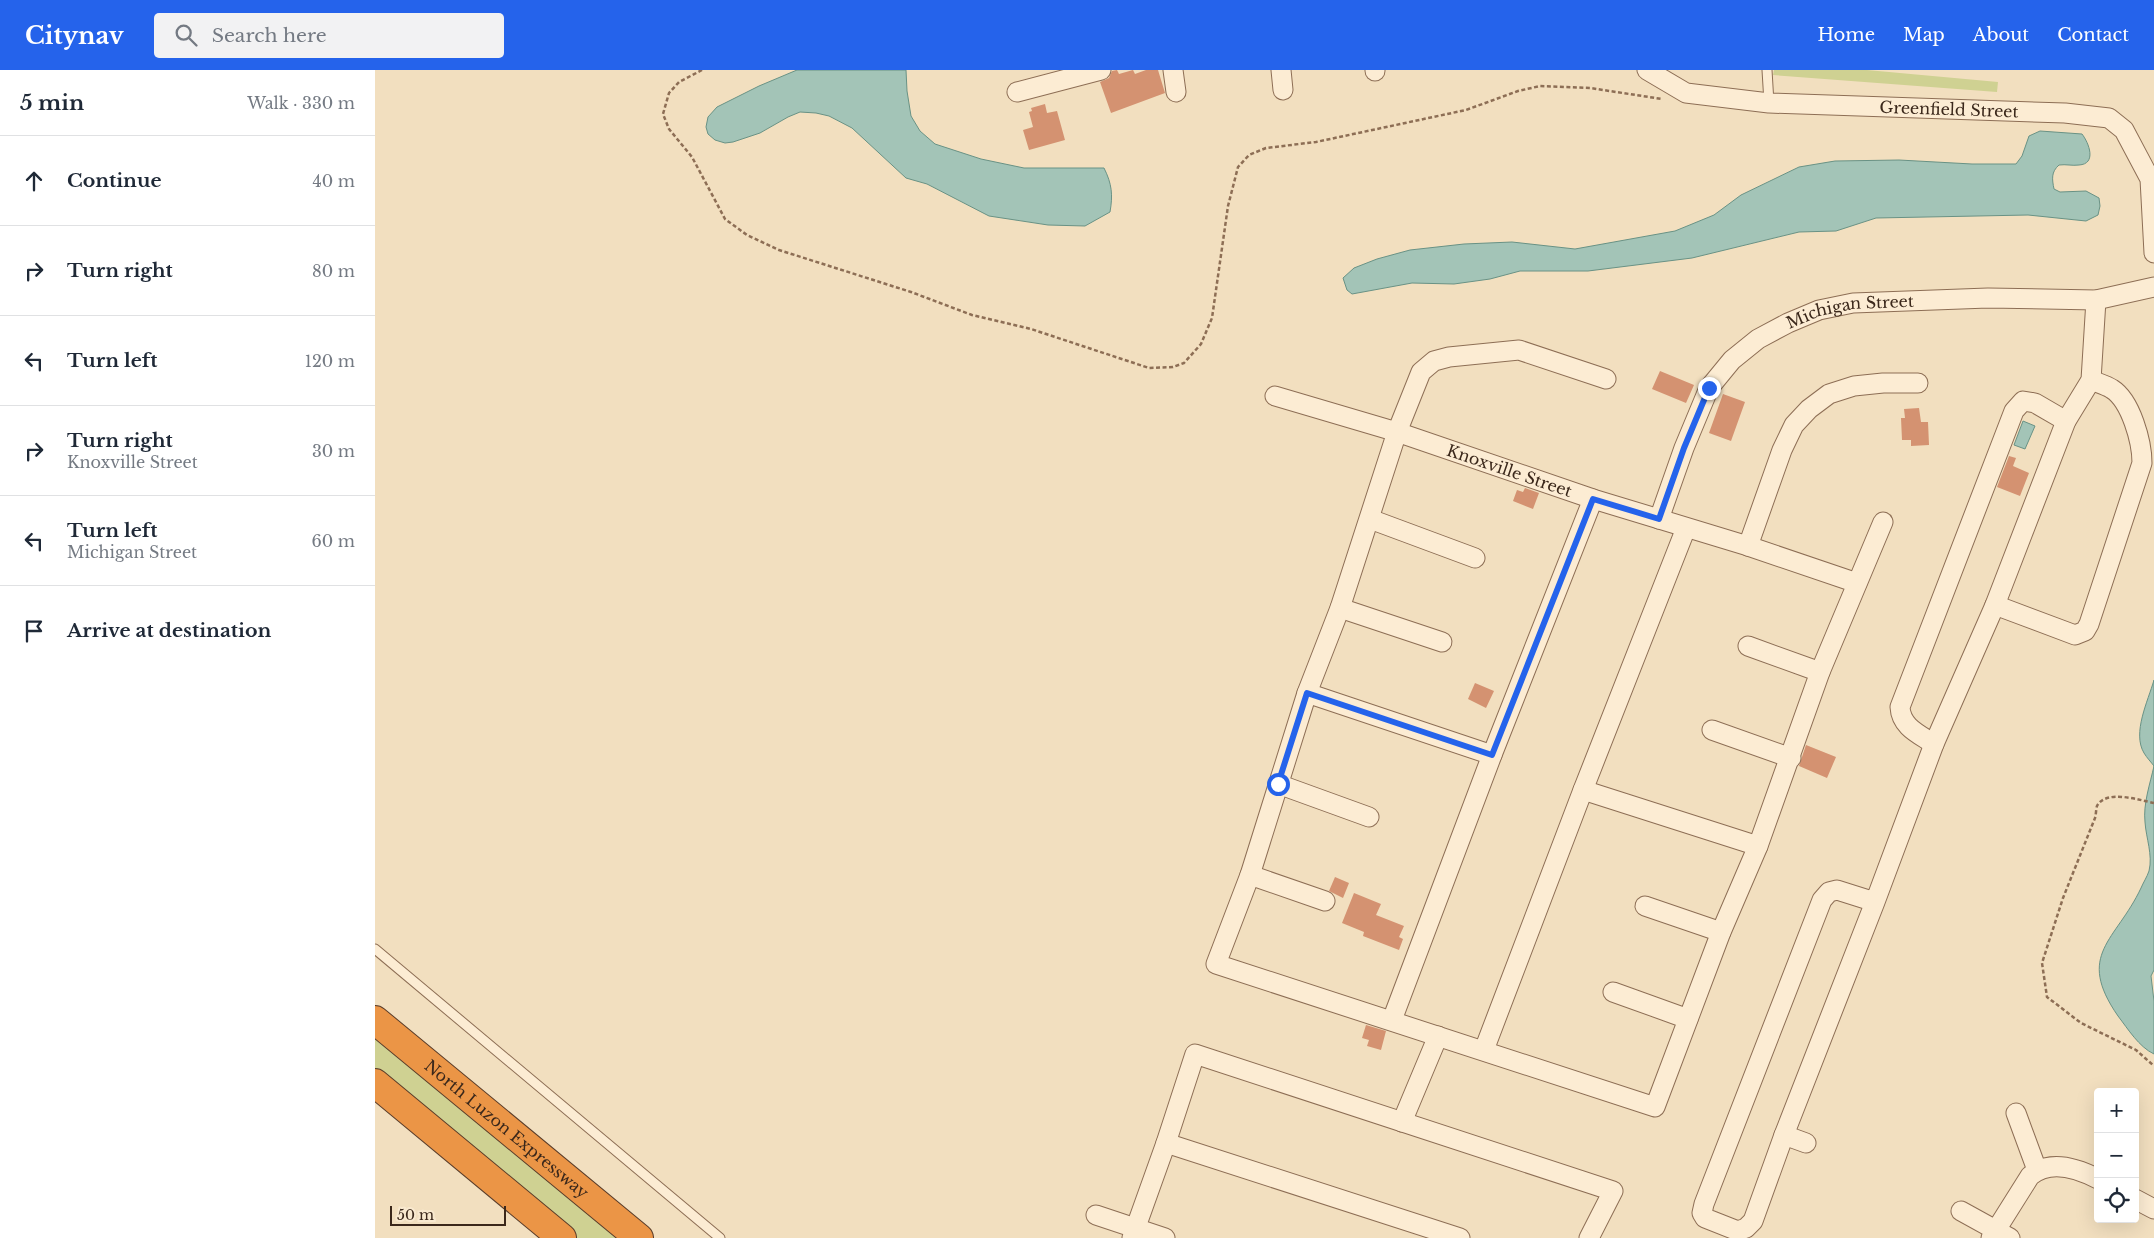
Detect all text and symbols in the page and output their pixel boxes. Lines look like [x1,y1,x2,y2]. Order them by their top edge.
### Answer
search box [154,13,504,58]
text: Citynav [25,21,124,50]
icon: search [172,21,200,49]
text: Search here [212,24,327,47]
text: Home [1817,24,1875,46]
text: Map [1903,24,1945,46]
text: About [1973,24,2029,46]
text: Contact [2057,24,2129,46]
text: 5 min [20,90,84,116]
text: Walk · 330 m [247,93,355,113]
street label: Greenfield Street [1879,97,2019,121]
icon: ahead [20,167,48,195]
text: Continue [67,169,162,192]
text: 40 m [312,171,355,191]
icon: right [20,257,48,285]
text: Turn right [67,259,173,282]
text: 80 m [312,261,355,281]
street label: Michigan Street [1783,291,1914,333]
icon: left [20,347,48,375]
text: Turn left [67,349,158,372]
text: 120 m [305,351,355,371]
route end [1698,377,1721,400]
text: Turn right [67,429,173,452]
icon: right [20,437,48,465]
street label: Knoxville Street [1444,440,1575,501]
text: 30 m [312,441,355,461]
text: Knoxville Street [67,452,198,472]
text: Turn left [67,519,158,542]
icon: left [20,527,48,555]
text: 60 m [312,531,355,551]
text: Michigan Street [67,542,197,562]
icon: arrive [20,617,48,645]
text: Arrive at destination [67,619,271,642]
route start [1267,773,1290,796]
street label: North Luzon Expressway [421,1055,594,1203]
map controls [2094,1088,2139,1223]
button: + [2094,1088,2139,1133]
button: − [2094,1133,2139,1178]
button: locate [2094,1178,2139,1223]
scale bar [390,1203,506,1226]
text: 50 m [397,1206,434,1224]

